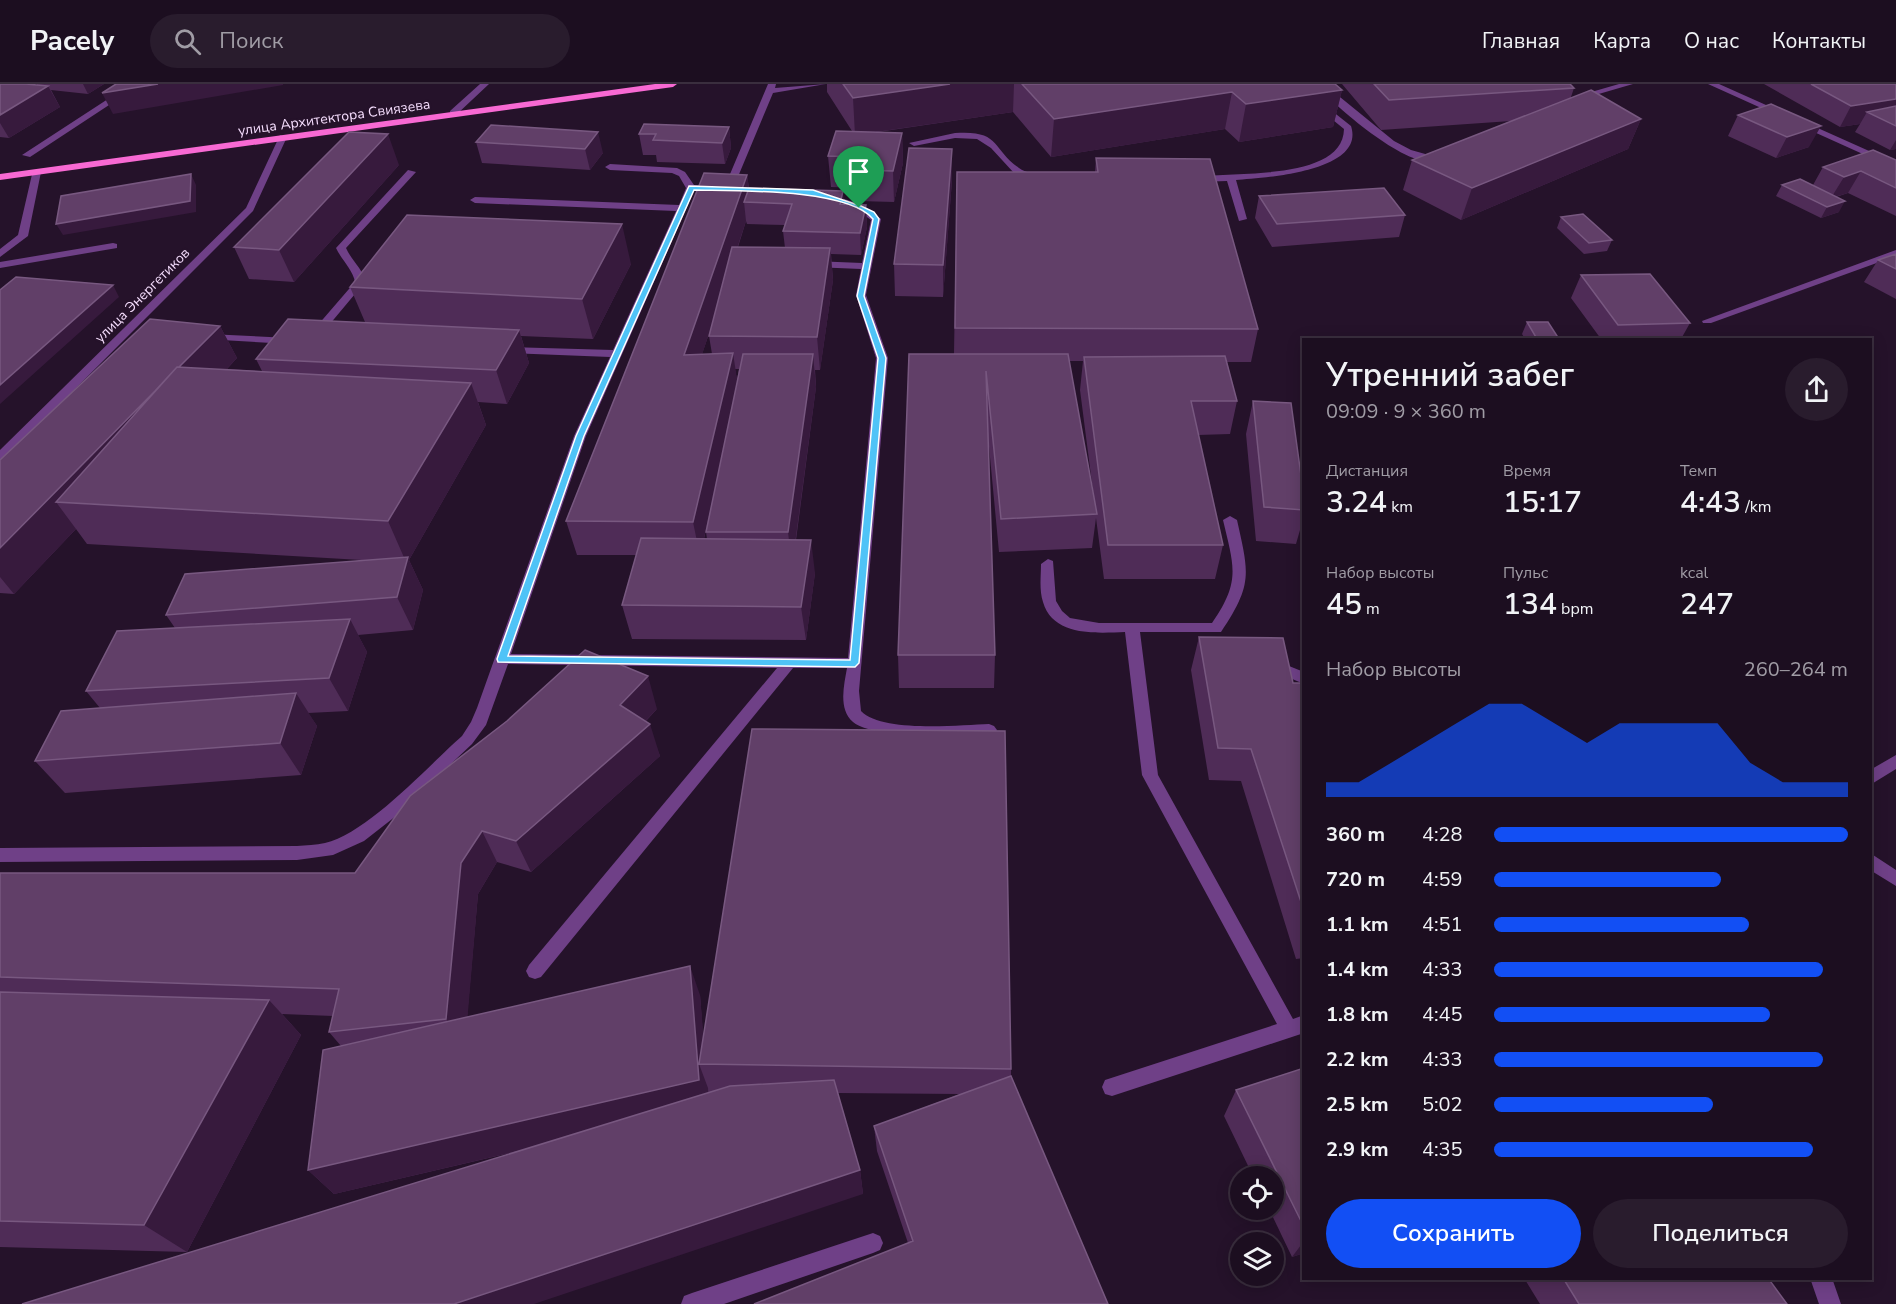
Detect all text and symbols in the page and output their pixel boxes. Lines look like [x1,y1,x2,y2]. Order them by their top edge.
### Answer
search box [150,14,570,68]
text: Pacely [30,22,114,60]
icon: search [171,25,204,58]
text: Поиск [219,26,283,56]
text: Главная [1482,27,1560,55]
text: Карта [1593,27,1651,55]
text: О нас [1684,27,1739,55]
text: Контакты [1772,27,1866,55]
street label: улица Архитектора Свиязева [237,95,431,140]
pin [833,146,884,208]
icon: arrive [842,155,875,188]
street label: улица Энергетиков [91,243,194,347]
text: Утренний забег [1326,353,1574,398]
button: share [1785,358,1848,421]
text: 09:09 · 9 × 360 m [1326,398,1486,425]
text: Дистанция [1326,460,1408,482]
text: Время [1503,460,1551,482]
text: Темп [1680,460,1717,482]
text: 3.24 [1326,482,1387,523]
text: 15:17 [1503,482,1582,523]
text: 4:43 [1680,482,1741,523]
text: km [1387,496,1413,518]
text: /km [1741,496,1771,518]
text: Набор высоты [1326,562,1434,584]
text: Пульс [1503,562,1548,584]
text: kcal [1680,562,1708,584]
text: 45 [1326,584,1362,625]
text: 134 [1503,584,1557,625]
text: 247 [1680,584,1734,625]
text: m [1362,598,1380,620]
text: bpm [1557,598,1593,620]
text: Набор высоты [1326,656,1461,683]
text: 260–264 m [1744,656,1848,683]
text: 360 m [1326,821,1385,848]
text: 4:28 [1422,821,1463,848]
text: 720 m [1326,866,1385,893]
text: 4:59 [1422,866,1463,893]
text: 1.1 km [1326,911,1389,938]
text: 4:51 [1422,911,1463,938]
text: 1.4 km [1326,956,1389,983]
text: 4:33 [1422,956,1463,983]
text: 1.8 km [1326,1001,1389,1028]
text: 4:45 [1422,1001,1463,1028]
text: 2.2 km [1326,1046,1389,1073]
text: 4:33 [1422,1046,1463,1073]
text: 2.5 km [1326,1091,1389,1118]
text: 5:02 [1422,1091,1463,1118]
text: 2.9 km [1326,1136,1389,1163]
text: 4:35 [1422,1136,1463,1163]
map controls [1230,1166,1284,1286]
button: locate [1230,1166,1284,1220]
button: Сохранить [1326,1199,1581,1268]
button: Поделиться [1593,1199,1848,1268]
button: layers [1230,1232,1284,1286]

